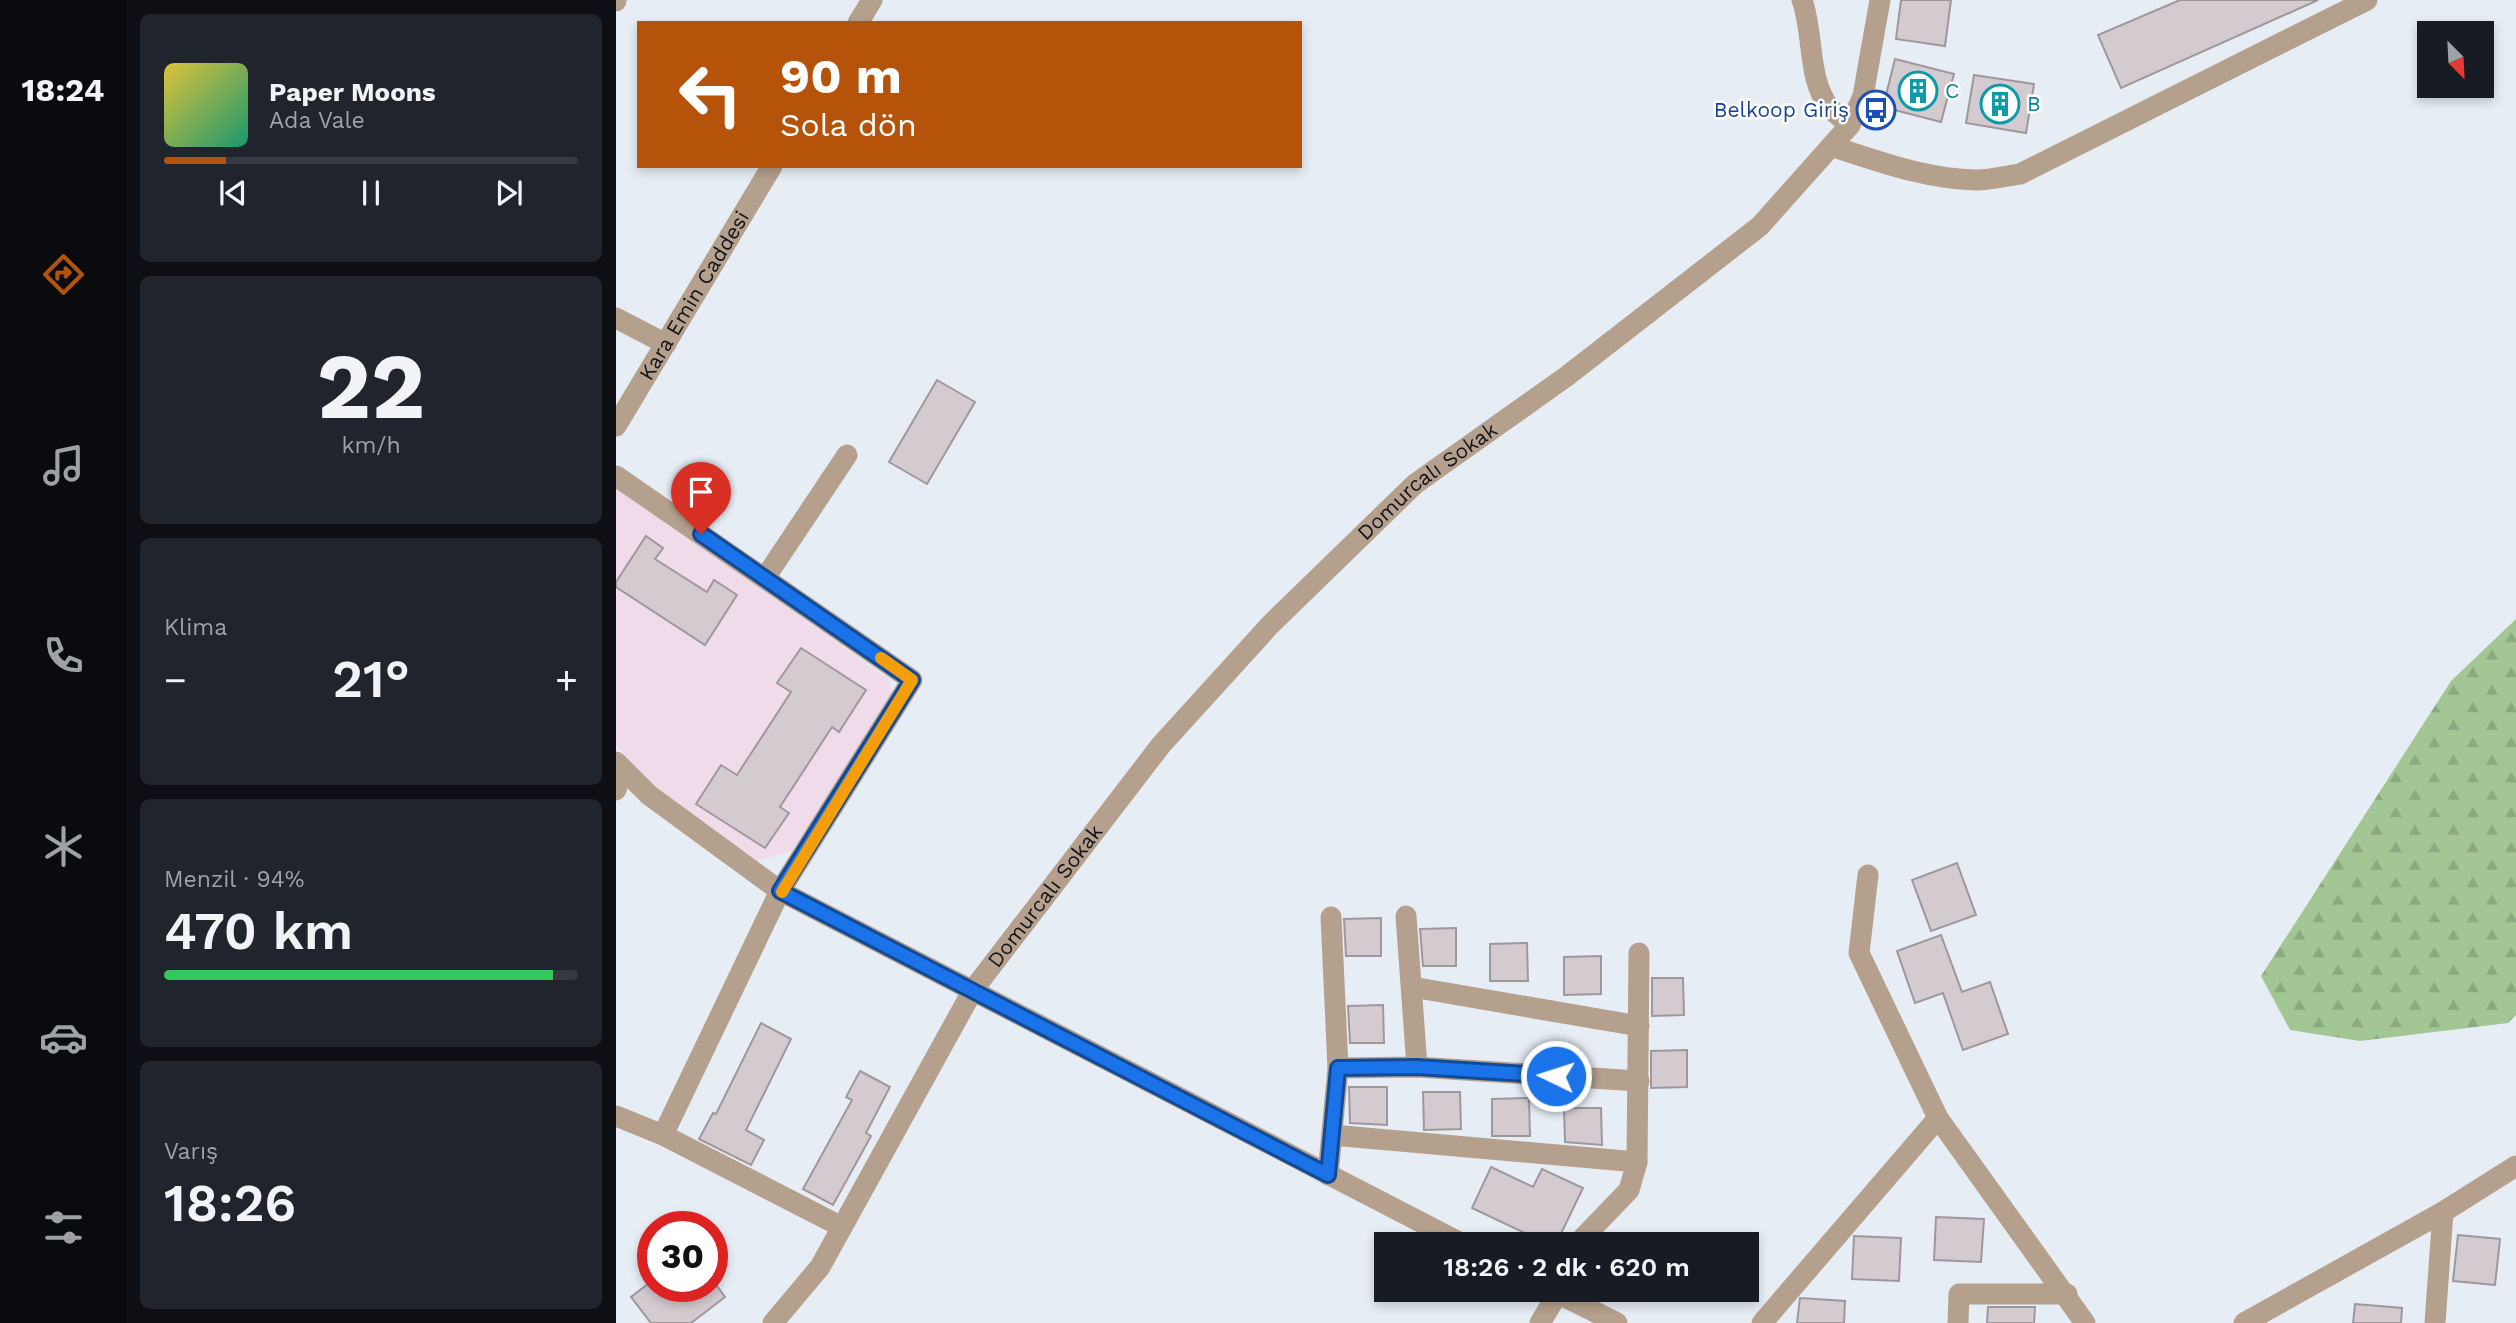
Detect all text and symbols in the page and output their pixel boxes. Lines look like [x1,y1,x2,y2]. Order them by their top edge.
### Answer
north arrow [2417,21,2494,98]
map controls [2417,21,2494,98]
text: 90 m [780,47,902,105]
icon: left [665,49,756,140]
building icon: C [1897,70,1939,112]
text: 18:24 [22,71,104,109]
text: Paper Moons [269,77,436,107]
place label: C [1945,78,1959,103]
building icon: B [1979,83,2021,125]
bus stop icon: Belkoop Giriş [1855,89,1897,131]
place label: B [2027,91,2041,116]
place label: Belkoop Giriş [1714,97,1849,122]
text: Sola dön [780,106,917,144]
text: Ada Vale [269,107,365,134]
icon: previous [214,174,252,212]
icon: pause [352,174,390,212]
icon: next [490,174,528,212]
street label: Kara Emin Caddesi [633,206,754,385]
icon: directions [39,250,88,299]
text: 22 [317,333,425,440]
street label: Domurcalı Sokak [1352,417,1502,545]
text: km/h [341,432,401,459]
icon: music [39,441,88,490]
pin [671,462,731,534]
icon: arrive [682,473,720,511]
text: Klima [164,614,227,641]
icon: phone [39,631,88,680]
text: 21° [332,649,410,710]
text: − [164,658,187,702]
text: + [555,658,578,702]
street label: Domurcalı Sokak [982,819,1107,972]
icon: climate [39,822,88,871]
text: Menzil · 94% [164,866,304,893]
text: 470 km [164,901,353,962]
icon: car [39,1013,88,1062]
position arrow [1519,1039,1593,1113]
text: Varış [164,1138,218,1165]
text: 18:26 [164,1173,296,1234]
icon: filters [39,1203,88,1252]
speed limit sign: 30 [637,1211,728,1302]
text: 18:26 · 2 dk · 620 m [1443,1252,1690,1282]

